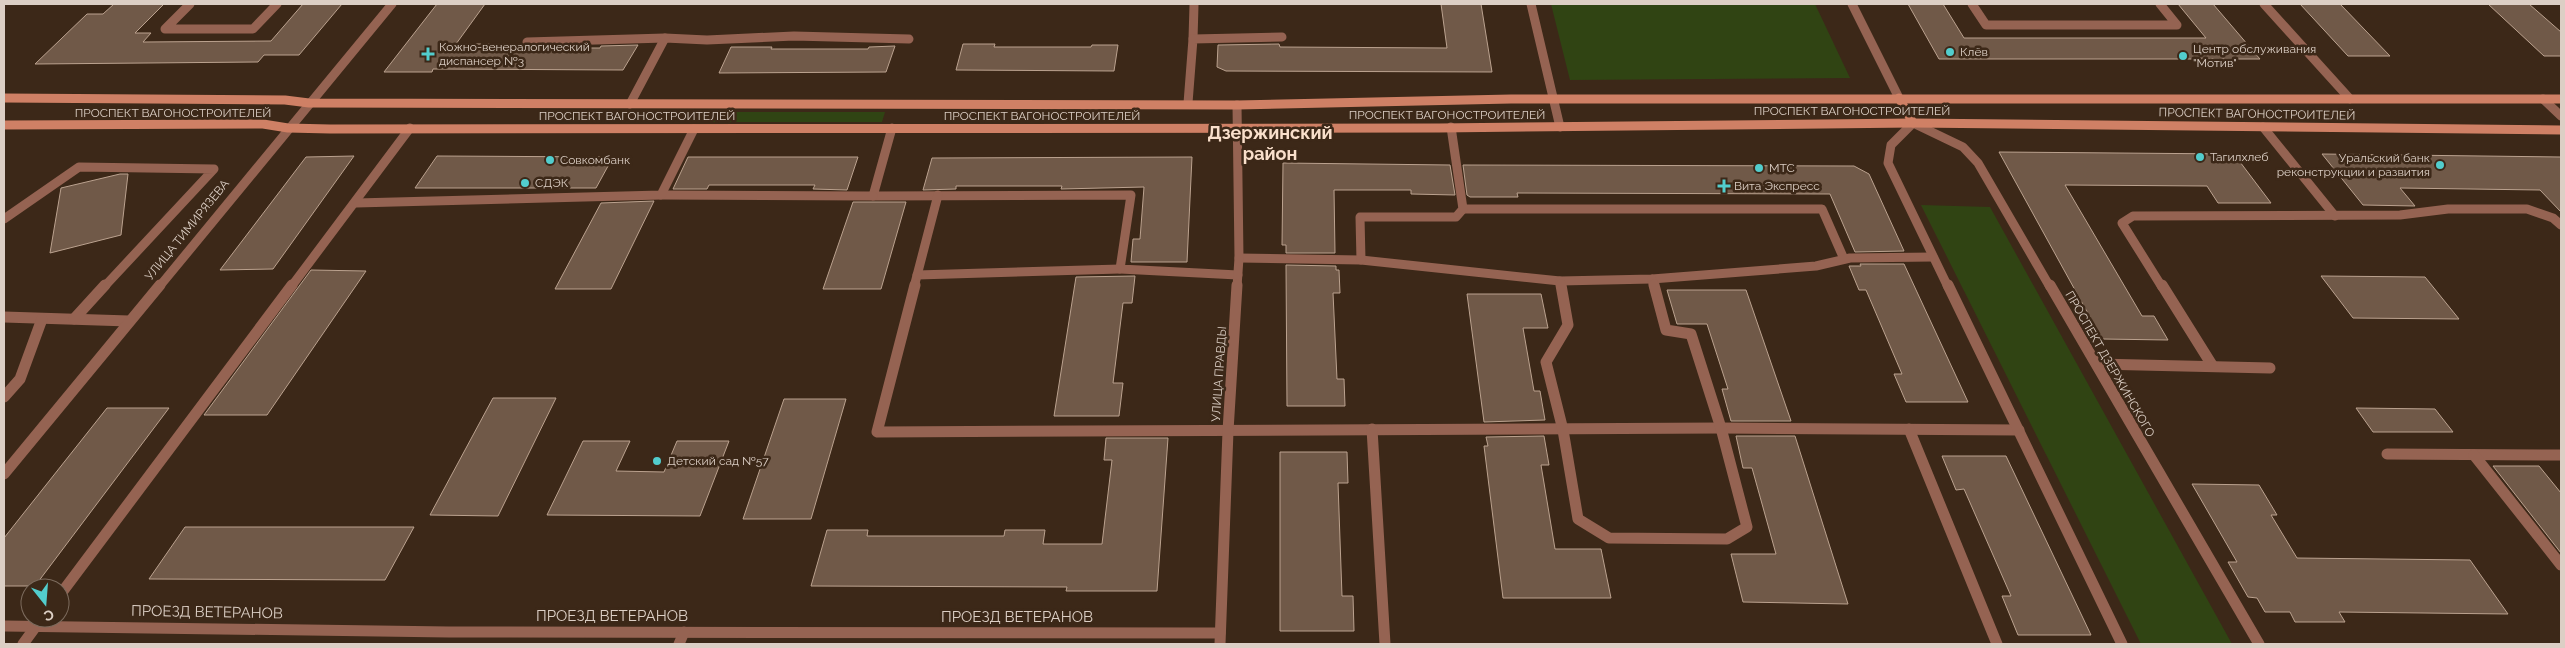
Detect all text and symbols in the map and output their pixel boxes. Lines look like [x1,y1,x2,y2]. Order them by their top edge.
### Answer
place label: Кожно-венералогический диспансер №3 [439,40,590,68]
place label: Центр обслуживания "Мотив" [2193,42,2316,70]
place label: Клёв [1960,45,1988,59]
marker: Клёв [1944,46,1956,58]
marker: Кожно-венералогический диспансер №3 [421,47,435,61]
marker: Центр обслуживания "Мотив" [2177,50,2189,62]
street label: ПРОСПЕКТ ВАГОНОСТРОИТЕЛЕЙ [1754,104,1950,118]
street label: ПРОСПЕКТ ВАГОНОСТРОИТЕЛЕЙ [2159,105,2355,123]
street label: ПРОСПЕКТ ВАГОНОСТРОИТЕЛЕЙ [75,106,271,120]
street label: ПРОСПЕКТ ВАГОНОСТРОИТЕЛЕЙ [1349,108,1545,122]
street label: ПРОСПЕКТ ВАГОНОСТРОИТЕЛЕЙ [539,109,735,123]
street label: ПРОСПЕКТ ВАГОНОСТРОИТЕЛЕЙ [944,109,1140,123]
district label: Дзержинский район [1207,122,1333,164]
place label: Тагилхлеб [2210,150,2269,164]
marker: Тагилхлеб [2194,151,2206,163]
place label: Уральский банк реконструкции и развития [2277,151,2430,179]
place label: Совкомбанк [560,153,630,167]
marker: Совкомбанк [544,154,556,166]
marker: Уральский банк реконструкции и развития [2434,159,2446,171]
place label: МТС [1769,161,1795,175]
marker: МТС [1753,162,1765,174]
place label: СДЭК [535,176,569,190]
street label: УЛИЦА ТИМИРЯЗЕВА [142,177,232,283]
marker: СДЭК [519,177,531,189]
place label: Вита Экспресс [1734,179,1820,193]
marker: Вита Экспресс [1718,180,1730,192]
street label: ПРОСПЕКТ ДЗЕРЖИНСКОГО [2062,288,2158,440]
street label: УЛИЦА ПРАВДЫ [1209,326,1229,422]
place label: Детский сад №57 [667,454,769,468]
marker: Детский сад №57 [651,455,663,467]
north arrow [20,578,70,628]
street label: ПРОЕЗД ВЕТЕРАНОВ [131,602,283,622]
text: С [41,606,56,625]
street label: ПРОЕЗД ВЕТЕРАНОВ [536,607,688,625]
street label: ПРОЕЗД ВЕТЕРАНОВ [941,608,1093,626]

